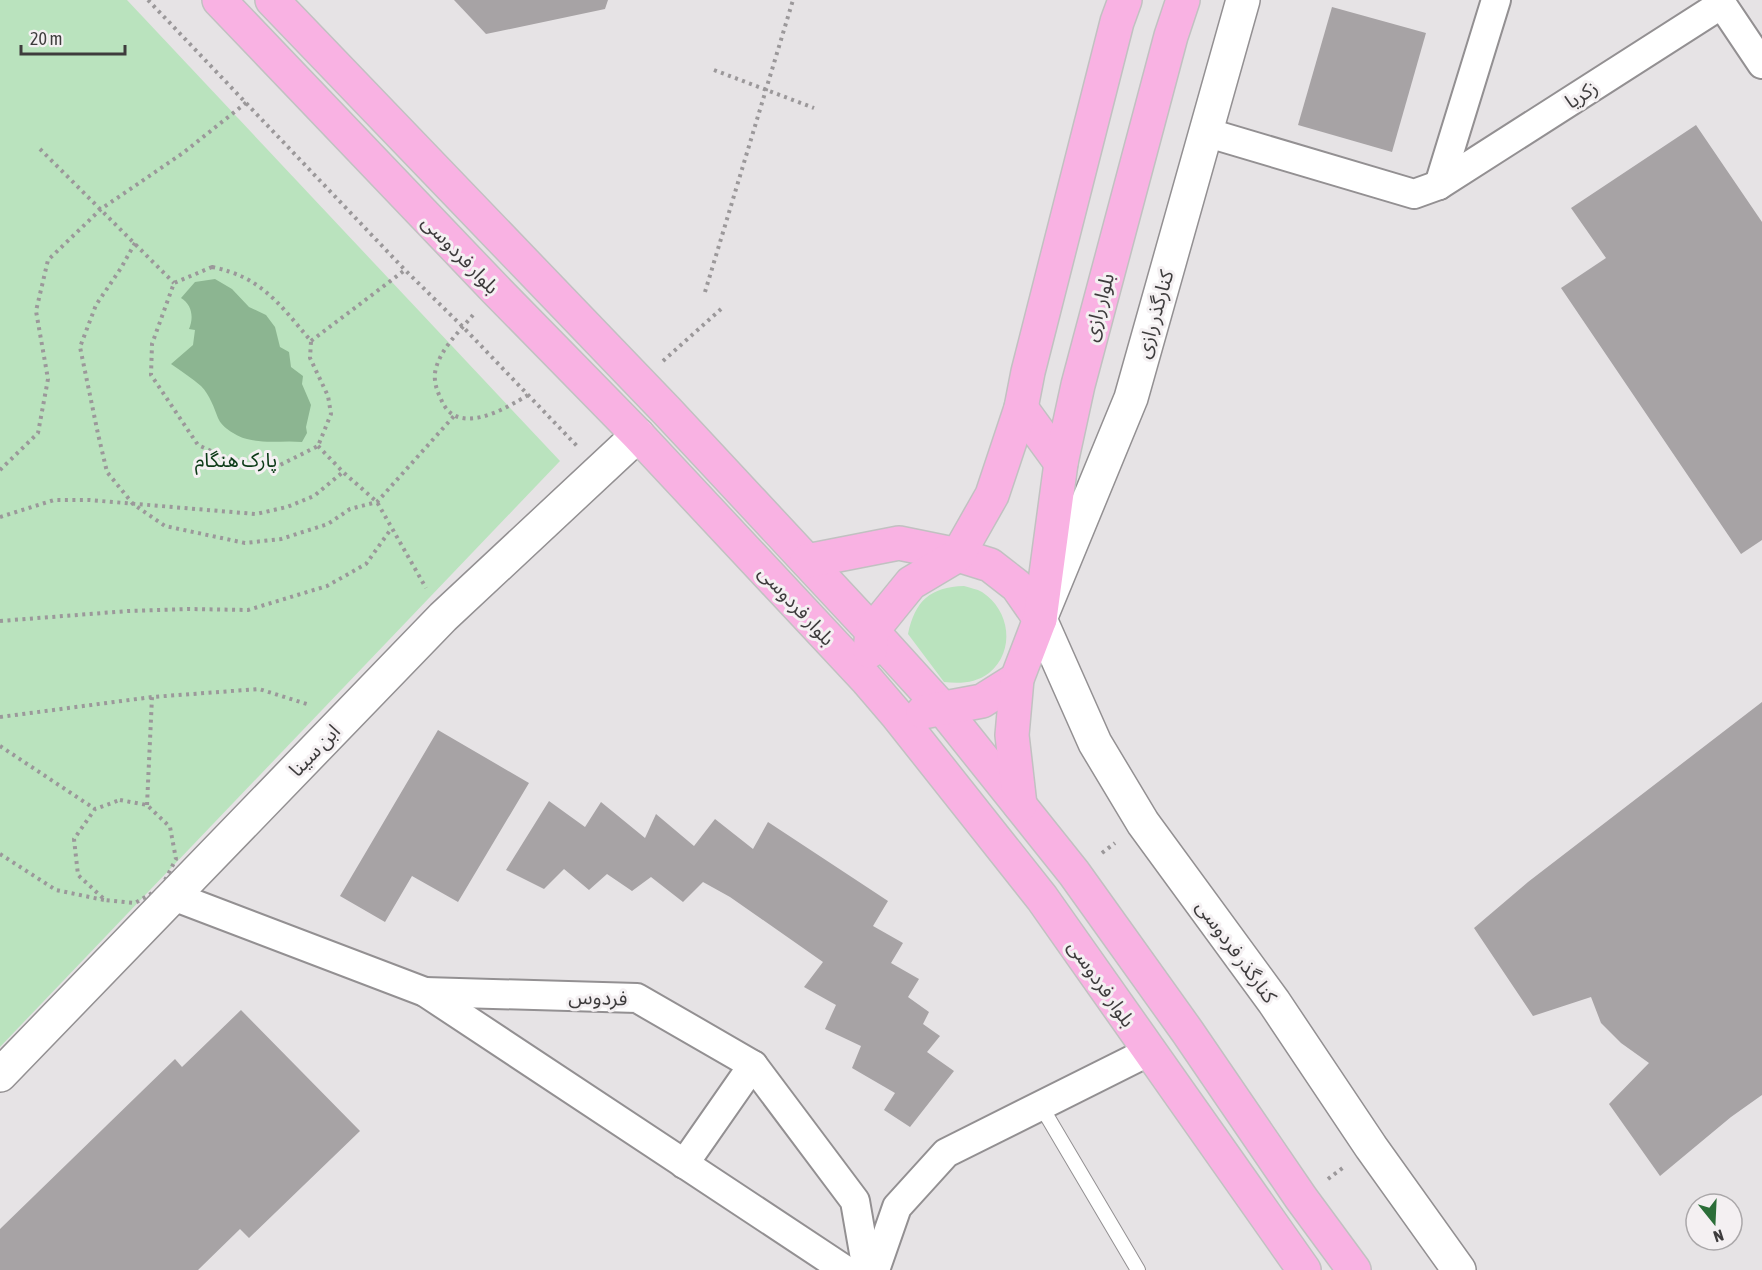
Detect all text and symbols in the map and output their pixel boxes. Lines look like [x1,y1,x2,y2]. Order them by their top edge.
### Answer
scale bar [21,18,124,56]
text: 20 m [30,28,62,49]
street label: زکریا [1561,75,1602,114]
street label: بلوار فردوسی [417,210,504,299]
street label: کنارگذر رازی [1130,267,1179,361]
street label: بلوار رازی [1078,270,1119,344]
park label: پارک هنگام [195,448,277,475]
street label: بلوار فردوسی [753,560,840,650]
street label: ابن سینا [284,719,345,781]
street label: کنارگذر فردوسی [1191,895,1282,1008]
street label: بلوار فردوسی [1063,935,1140,1031]
street label: فردوس [568,984,628,1011]
north arrow [1684,1192,1744,1252]
text: N [1711,1226,1726,1246]

